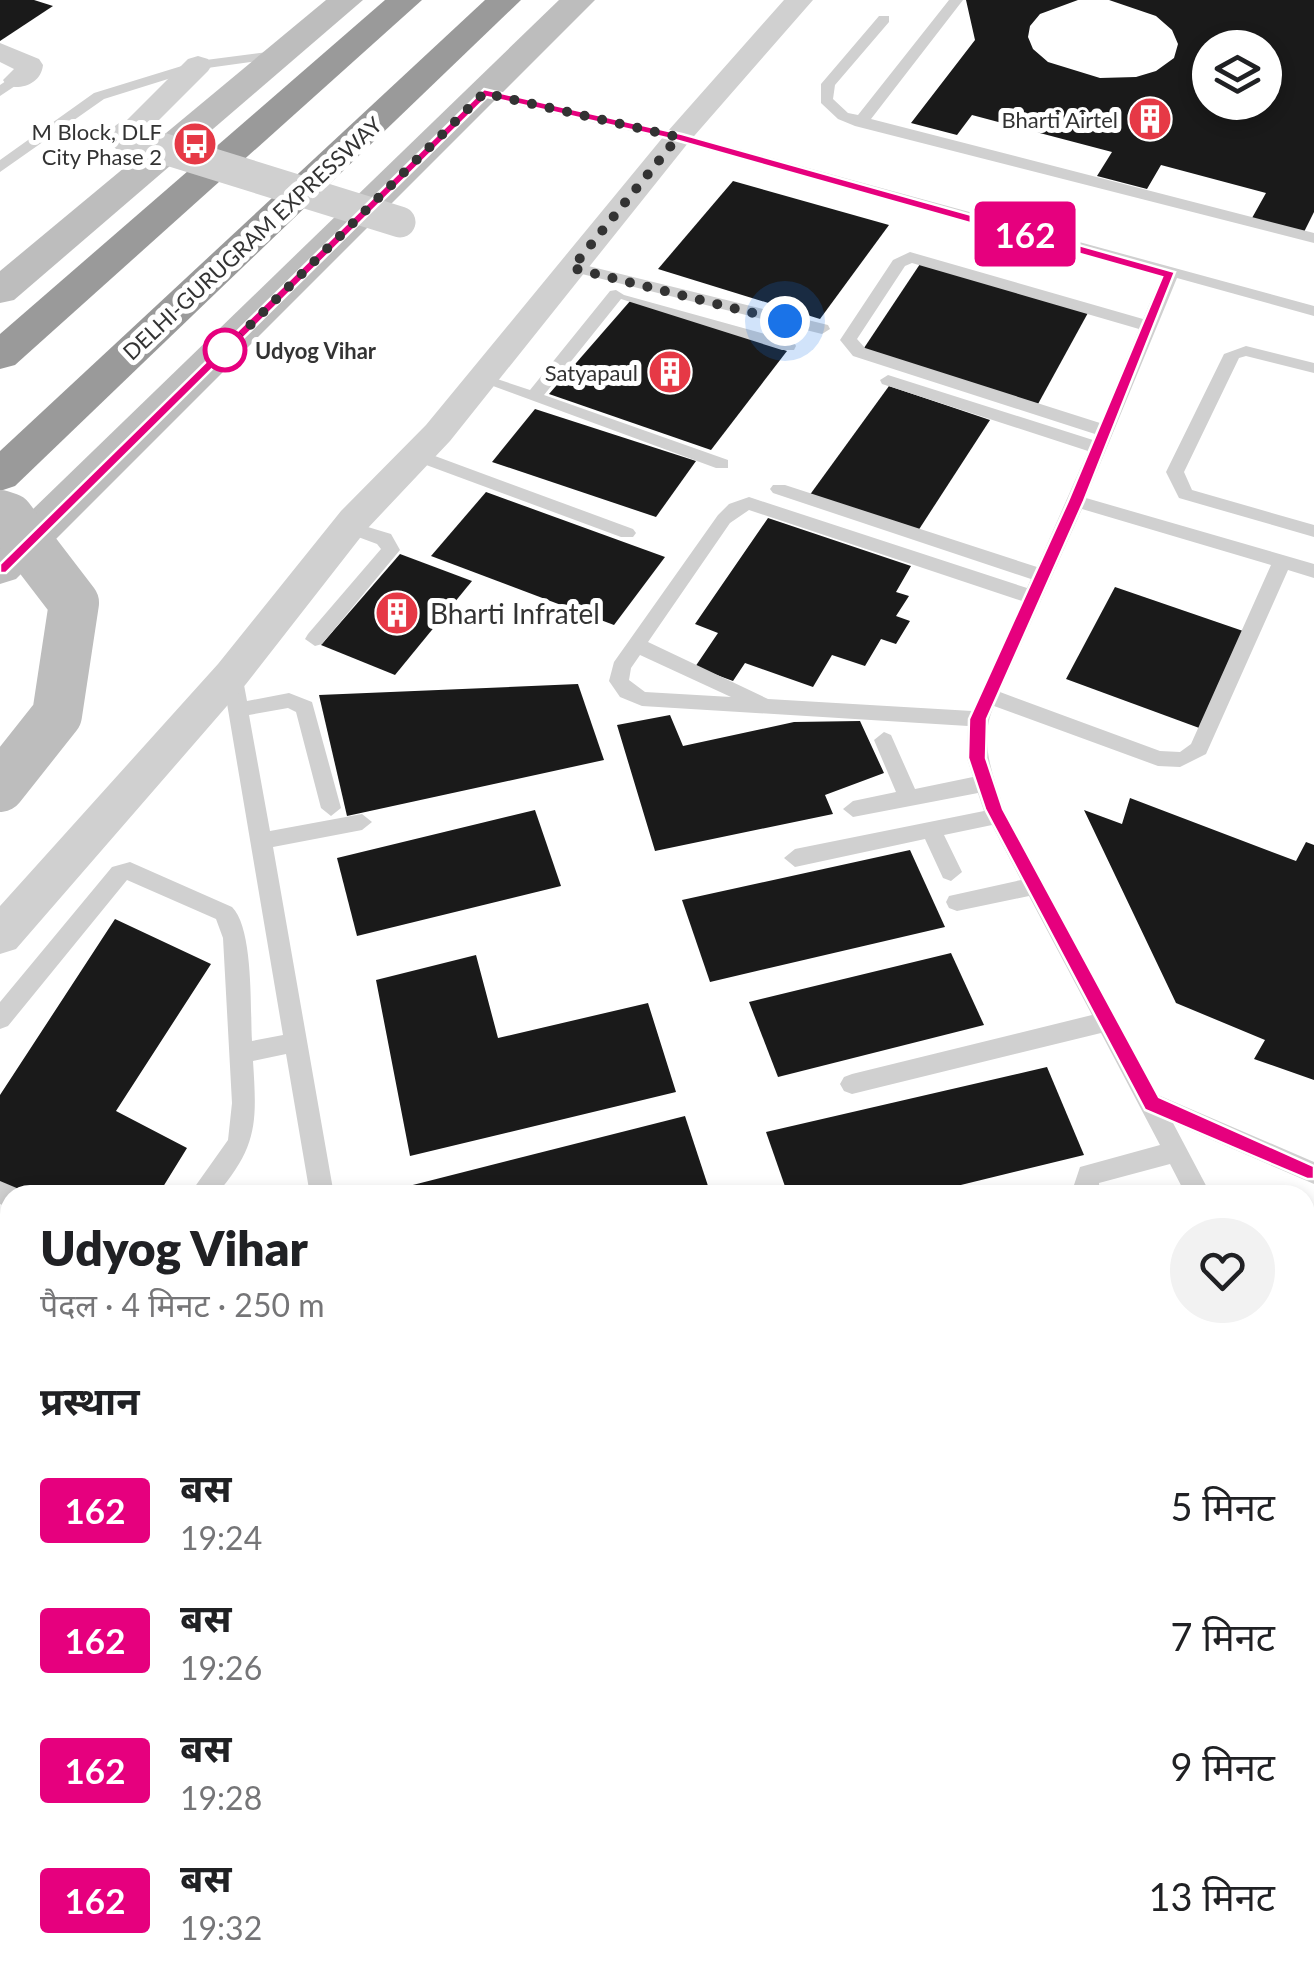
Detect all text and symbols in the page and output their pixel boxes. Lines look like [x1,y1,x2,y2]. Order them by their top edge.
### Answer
map controls [1192,30,1282,120]
button: layers [1192,30,1282,120]
building icon: Bharti Airtel [1127,96,1173,142]
place label: Bharti Airtel [1002,106,1118,133]
street label: DELHI-GURUGRAM EXPRESSWAY [117,111,387,365]
place label: M Block, DLF City Phase 2 [31,118,162,170]
bus stop icon: M Block, DLF City Phase 2 [172,121,218,167]
line badge: 162 [968,202,1082,266]
text: 162 [995,213,1055,255]
your location [760,296,810,346]
marker: Udyog Vihar [204,329,246,371]
place label: Udyog Vihar [255,337,377,364]
building icon: Satyapaul [647,349,693,395]
place label: Satyapaul [545,359,638,386]
building icon: Bharti Infratel [374,590,420,636]
place label: Bharti Infratel [430,596,600,630]
button: heart [1170,1218,1275,1323]
text: Udyog Vihar [40,1219,308,1276]
text: पैदल · 4 मिनट · 250 m [40,1285,325,1324]
text: प्रस्थान [40,1377,140,1423]
text: बस [180,1464,232,1510]
text: 5 मिनट [1170,1483,1275,1529]
text: 162 [65,1489,125,1531]
text: 19:24 [180,1518,262,1557]
text: बस [180,1594,232,1640]
text: 7 मिनट [1170,1613,1275,1659]
text: 162 [65,1619,125,1661]
text: 19:26 [180,1648,262,1687]
text: बस [180,1724,232,1770]
text: 9 मिनट [1170,1743,1275,1789]
text: 162 [65,1749,125,1791]
text: 19:28 [180,1778,262,1817]
text: बस [180,1854,232,1900]
text: 13 मिनट [1148,1873,1275,1919]
text: 162 [65,1879,125,1921]
text: 19:32 [180,1908,262,1947]

